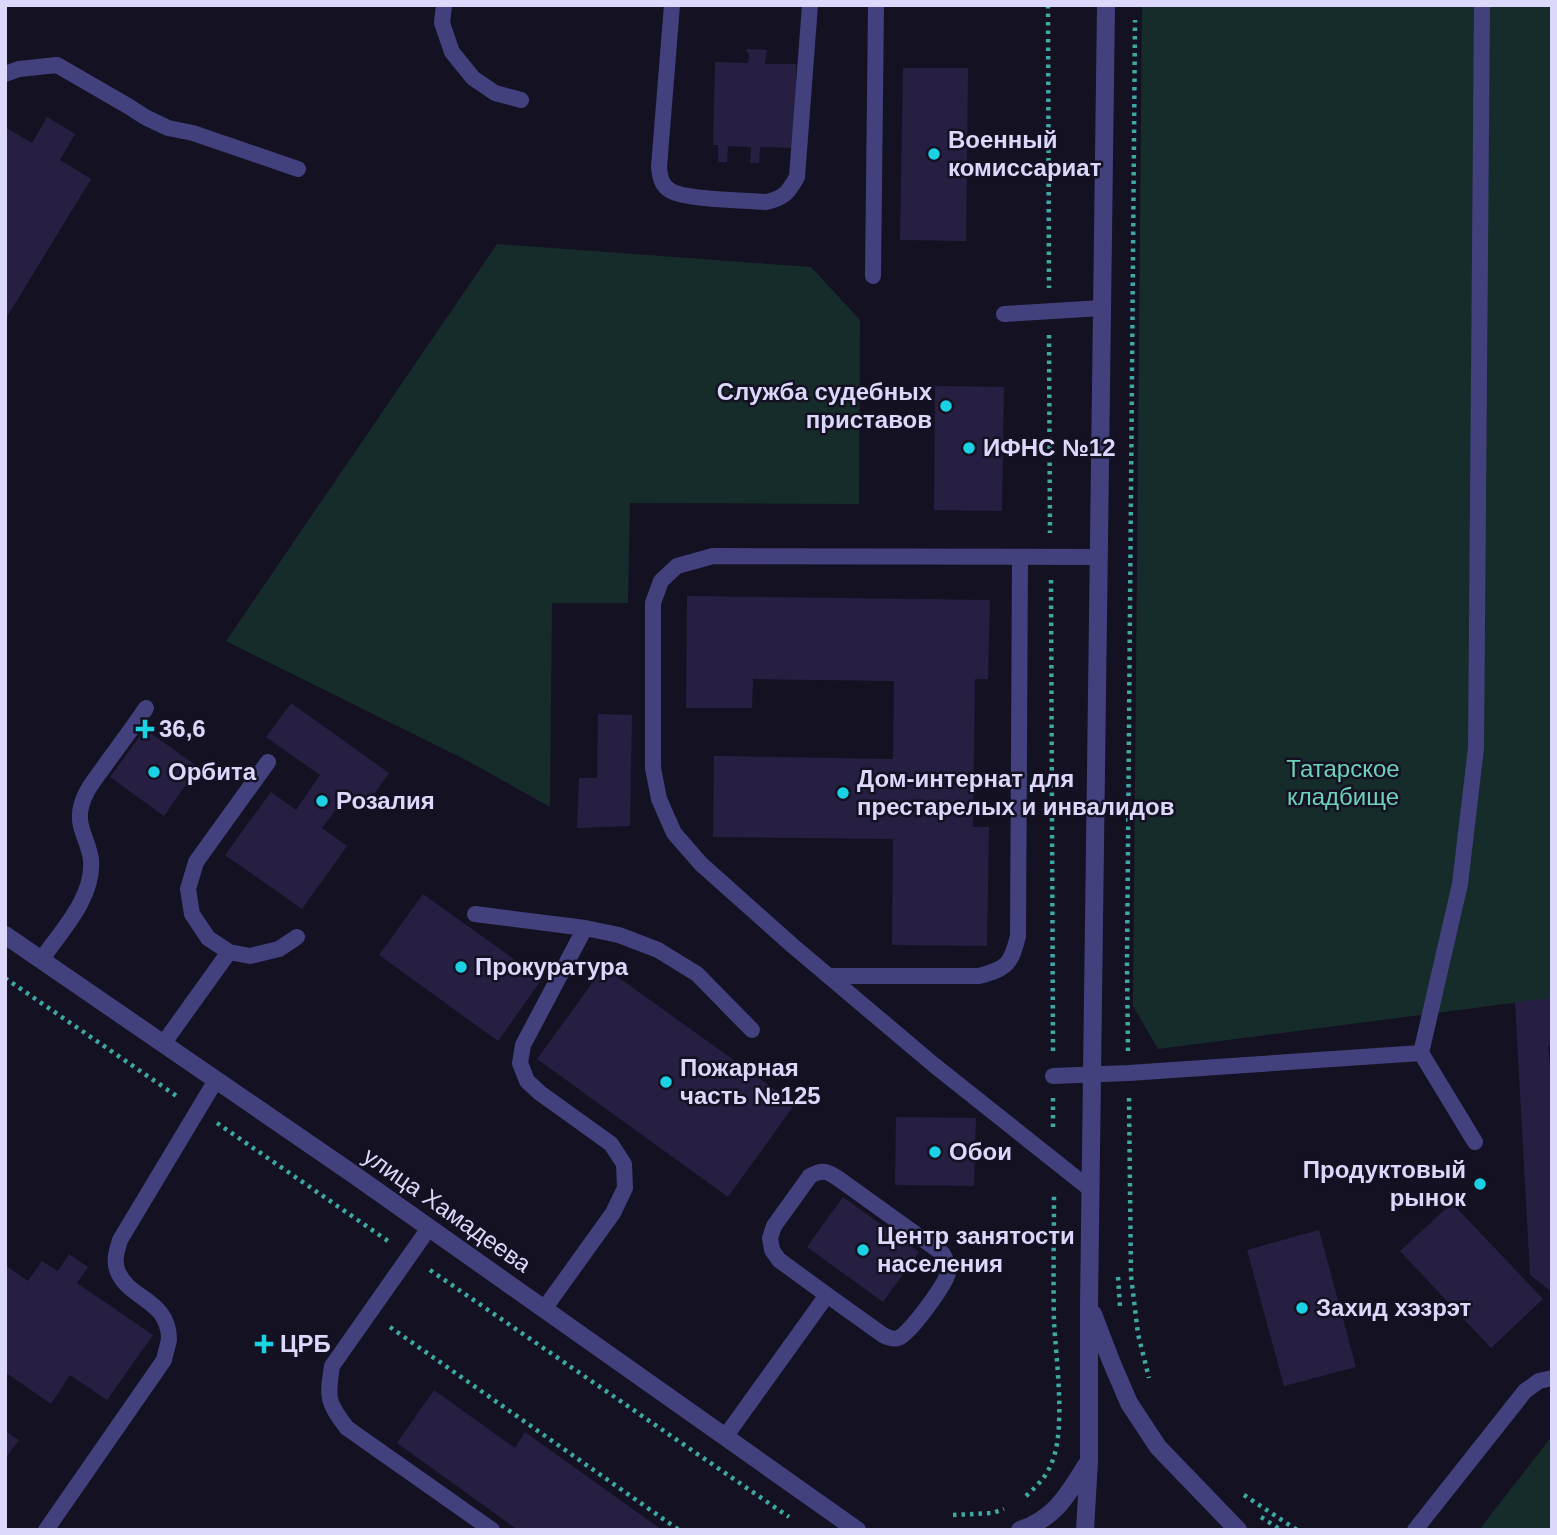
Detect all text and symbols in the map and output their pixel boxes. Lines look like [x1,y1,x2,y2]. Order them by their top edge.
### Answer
place label: Военный комиссариат [948,126,1102,181]
marker: Военный комиссариат [926,146,942,162]
place label: Служба судебных приставов [717,378,933,433]
marker: Служба судебных приставов [938,398,954,414]
place label: ИФНС №12 [983,434,1116,461]
marker: ИФНС №12 [961,440,977,456]
place label: 36,6 [159,715,206,742]
marker: 36,6 [137,721,153,737]
park label: Татарское кладбище [1286,755,1400,810]
place label: Орбита [168,758,257,785]
marker: Орбита [146,764,162,780]
place label: Дом-интернат для престарелых и инвалидов [857,765,1175,820]
marker: Дом-интернат для престарелых и инвалидов [835,785,851,801]
place label: Розалия [336,787,435,814]
marker: Розалия [314,793,330,809]
place label: Прокуратура [475,953,629,980]
marker: Прокуратура [453,959,469,975]
place label: Пожарная часть №125 [680,1054,821,1109]
marker: Пожарная часть №125 [658,1074,674,1090]
place label: Обои [949,1138,1012,1165]
street label: улица Хамадеева [358,1142,537,1278]
marker: Обои [927,1144,943,1160]
place label: Продуктовый рынок [1303,1156,1467,1211]
marker: Продуктовый рынок [1472,1176,1488,1192]
place label: Центр занятости населения [877,1222,1075,1277]
marker: Центр занятости населения [855,1242,871,1258]
place label: Захид хэзрэт [1316,1294,1472,1321]
marker: Захид хэзрэт [1294,1300,1310,1316]
place label: ЦРБ [280,1330,331,1357]
marker: ЦРБ [254,1334,274,1354]

